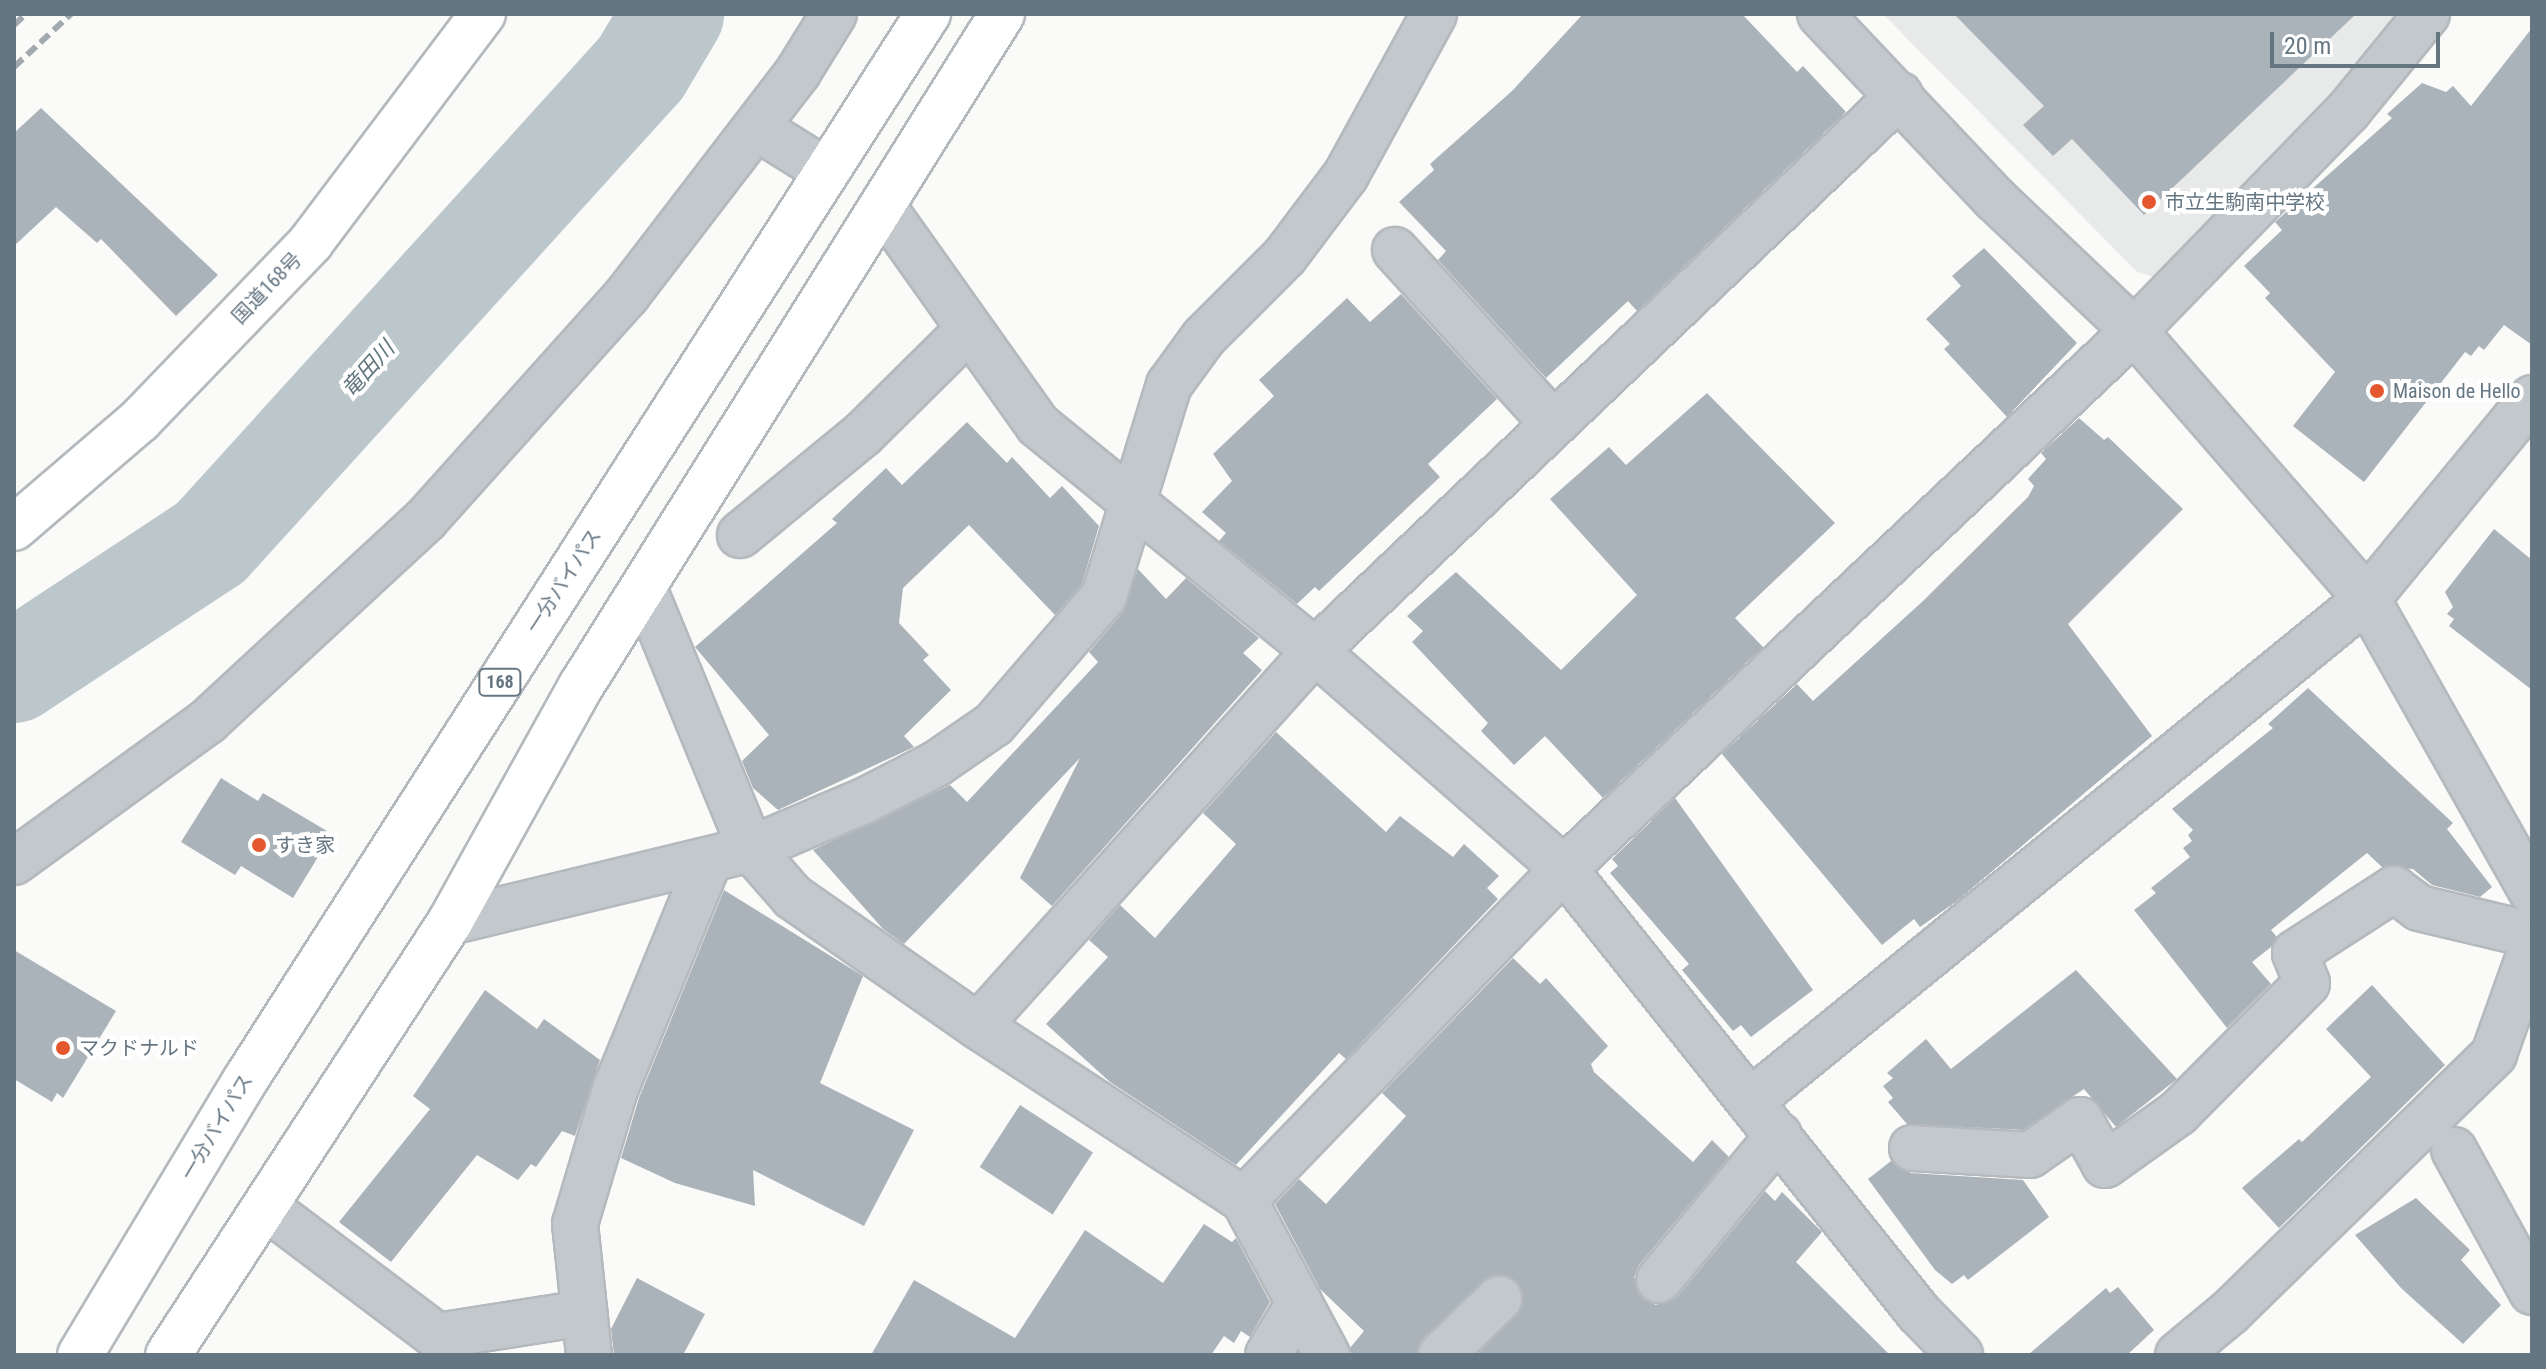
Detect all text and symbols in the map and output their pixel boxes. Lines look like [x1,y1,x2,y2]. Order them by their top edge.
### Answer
scale bar [2274,16,2444,66]
text: 20 m [2284,32,2331,60]
place label: 市立生駒南中学校 [2165,190,2325,214]
marker: 市立生駒南中学校 [2140,193,2158,211]
street label: 国道168号 [227,247,307,329]
water label: 竜田川 [336,336,400,402]
place label: Maison de Hello [2393,379,2521,403]
marker: Maison de Hello [2368,382,2386,400]
street label: 一分バイパス [521,524,607,638]
road number: 168 [478,668,522,696]
place label: すき家 [275,833,335,857]
marker: すき家 [250,836,268,854]
place label: マクドナルド [79,1036,199,1060]
marker: マクドナルド [54,1039,72,1057]
street label: 一分バイパス [176,1069,258,1185]

